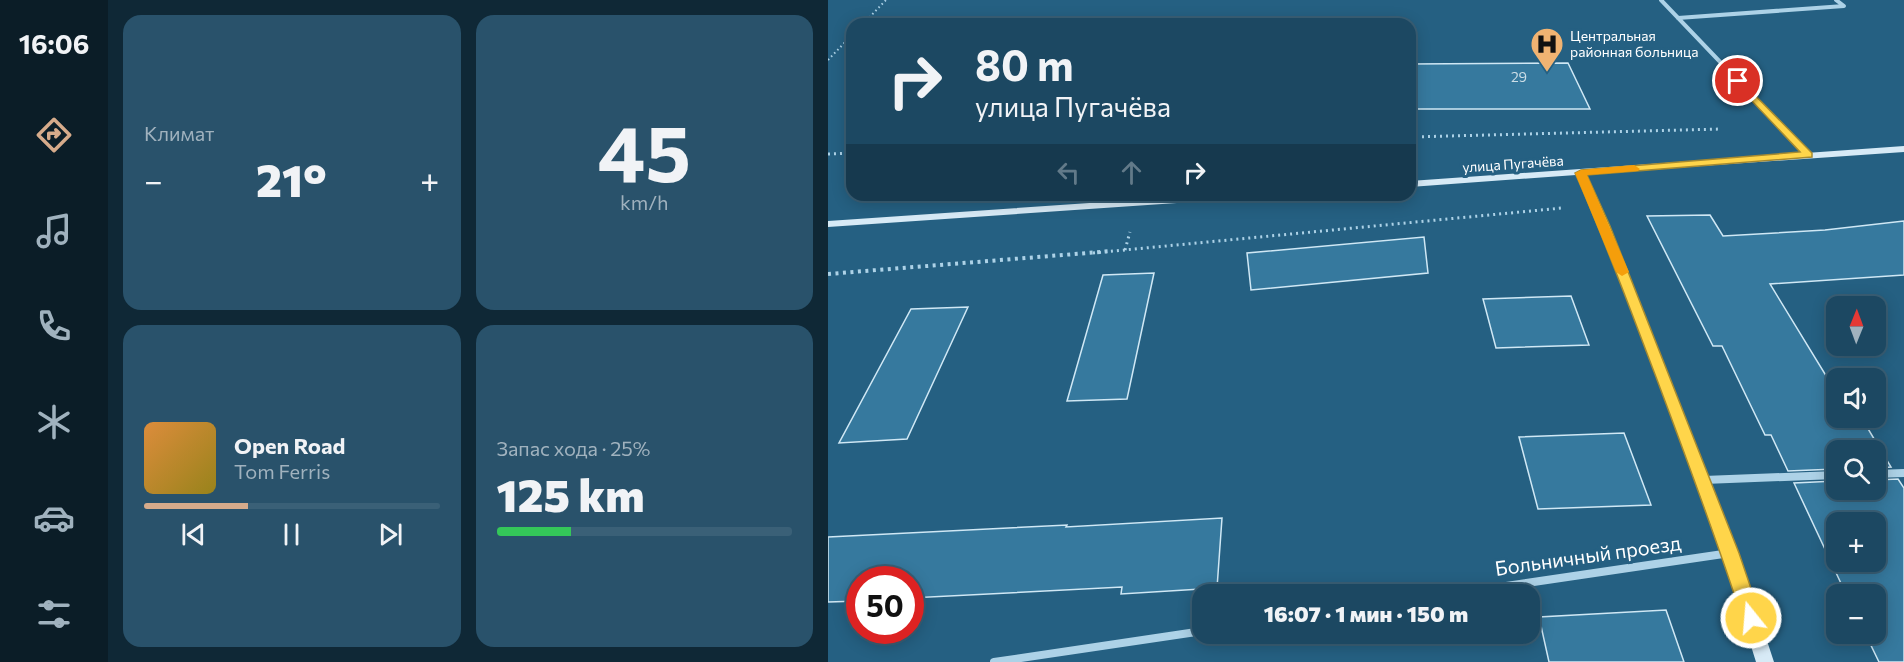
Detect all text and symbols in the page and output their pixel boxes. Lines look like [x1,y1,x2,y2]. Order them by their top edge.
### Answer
hospital icon: Центральная районная больница [1529,26,1565,73]
text: 16:06 [19,27,89,60]
place label: Центральная районная больница [1570,27,1699,60]
text: 80 m [975,38,1074,90]
icon: right [876,42,954,120]
pin [1712,55,1763,106]
icon: arrive [1721,64,1754,97]
house number: 29 [1511,68,1527,85]
text: улица Пугачёва [975,90,1171,123]
text: 45 [598,103,691,198]
icon: directions [33,114,75,156]
text: Климат [144,121,214,145]
text: 21° [256,151,327,206]
street label: улица Пугачёва [1462,151,1564,176]
icon: left [1052,156,1085,189]
icon: ahead [1115,156,1148,189]
icon: right [1178,156,1211,189]
text: − [144,159,163,200]
text: + [420,159,440,200]
text: km/h [620,190,669,214]
icon: music [33,210,75,252]
north arrow [1826,296,1886,356]
map controls [1826,296,1886,644]
icon: phone [33,305,75,347]
button: sound [1826,368,1886,428]
icon: climate [33,401,75,443]
text: Open Road [234,432,345,459]
text: Запас хода · 25% [497,436,650,460]
button: search [1826,440,1886,500]
text: Tom Ferris [234,459,330,483]
text: 125 km [497,466,644,521]
icon: car [33,497,75,539]
button: + [1826,512,1886,572]
icon: previous [177,518,210,551]
icon: pause [275,518,308,551]
icon: next [374,518,407,551]
street label: Больничный проезд [1493,530,1683,580]
speed limit sign: 50 [846,566,924,644]
button: − [1826,584,1886,644]
position arrow [1719,586,1783,650]
icon: filters [33,593,75,635]
text: 16:07 · 1 мин · 150 m [1264,600,1468,627]

